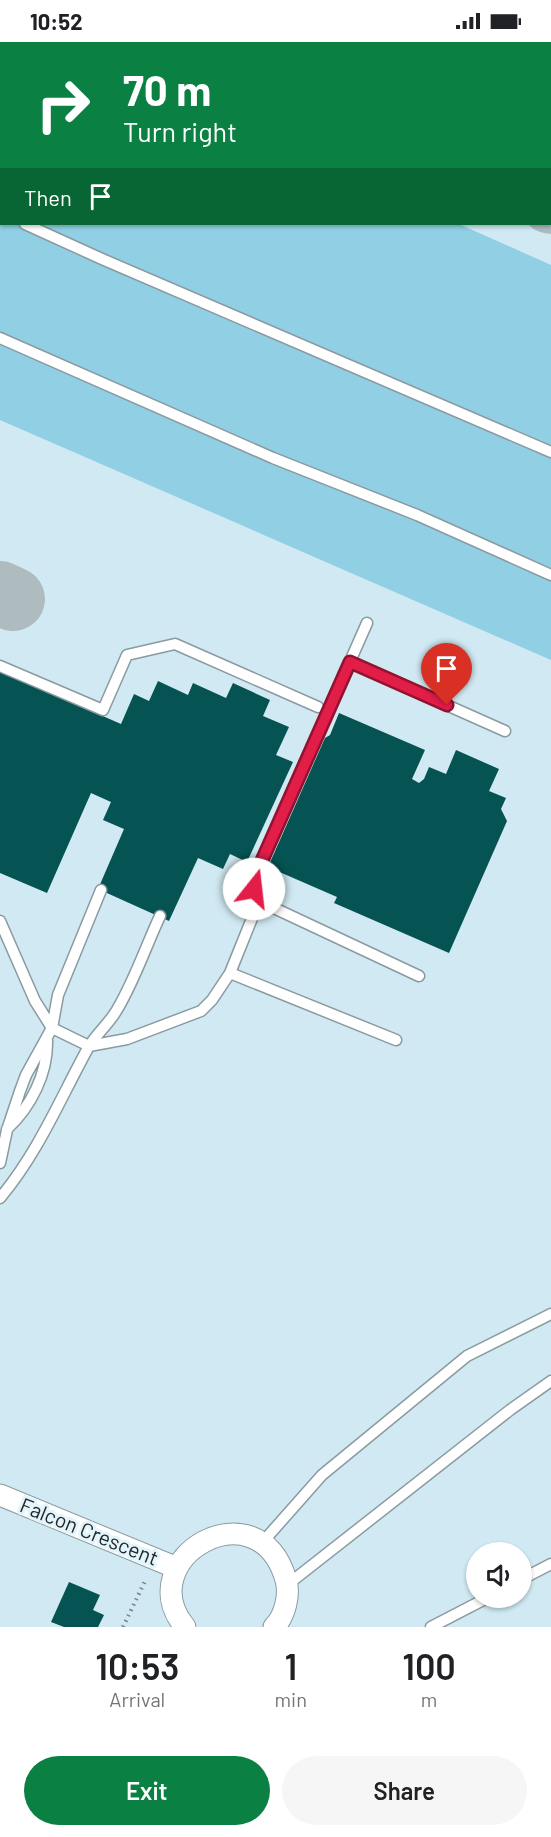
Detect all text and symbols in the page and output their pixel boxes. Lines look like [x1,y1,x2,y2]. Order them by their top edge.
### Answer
text: 10:52 [30,8,83,34]
text: 70 m [123,64,211,114]
icon: right [24,66,102,144]
text: Turn right [123,115,237,147]
icon: arrive [84,180,117,213]
text: Then [24,184,72,210]
pin [421,643,472,705]
icon: arrive [430,652,463,685]
position arrow [222,857,286,921]
street label: Falcon Crescent [17,1491,162,1570]
map controls [466,1542,532,1608]
button: sound [466,1542,532,1608]
text: 10:53 [95,1644,179,1687]
text: 1 [284,1644,297,1687]
text: 100 [402,1644,456,1687]
text: Arrival [109,1687,165,1711]
text: min [275,1687,307,1711]
text: m [421,1687,437,1711]
button: Exit [24,1756,270,1825]
button: Share [282,1756,527,1825]

